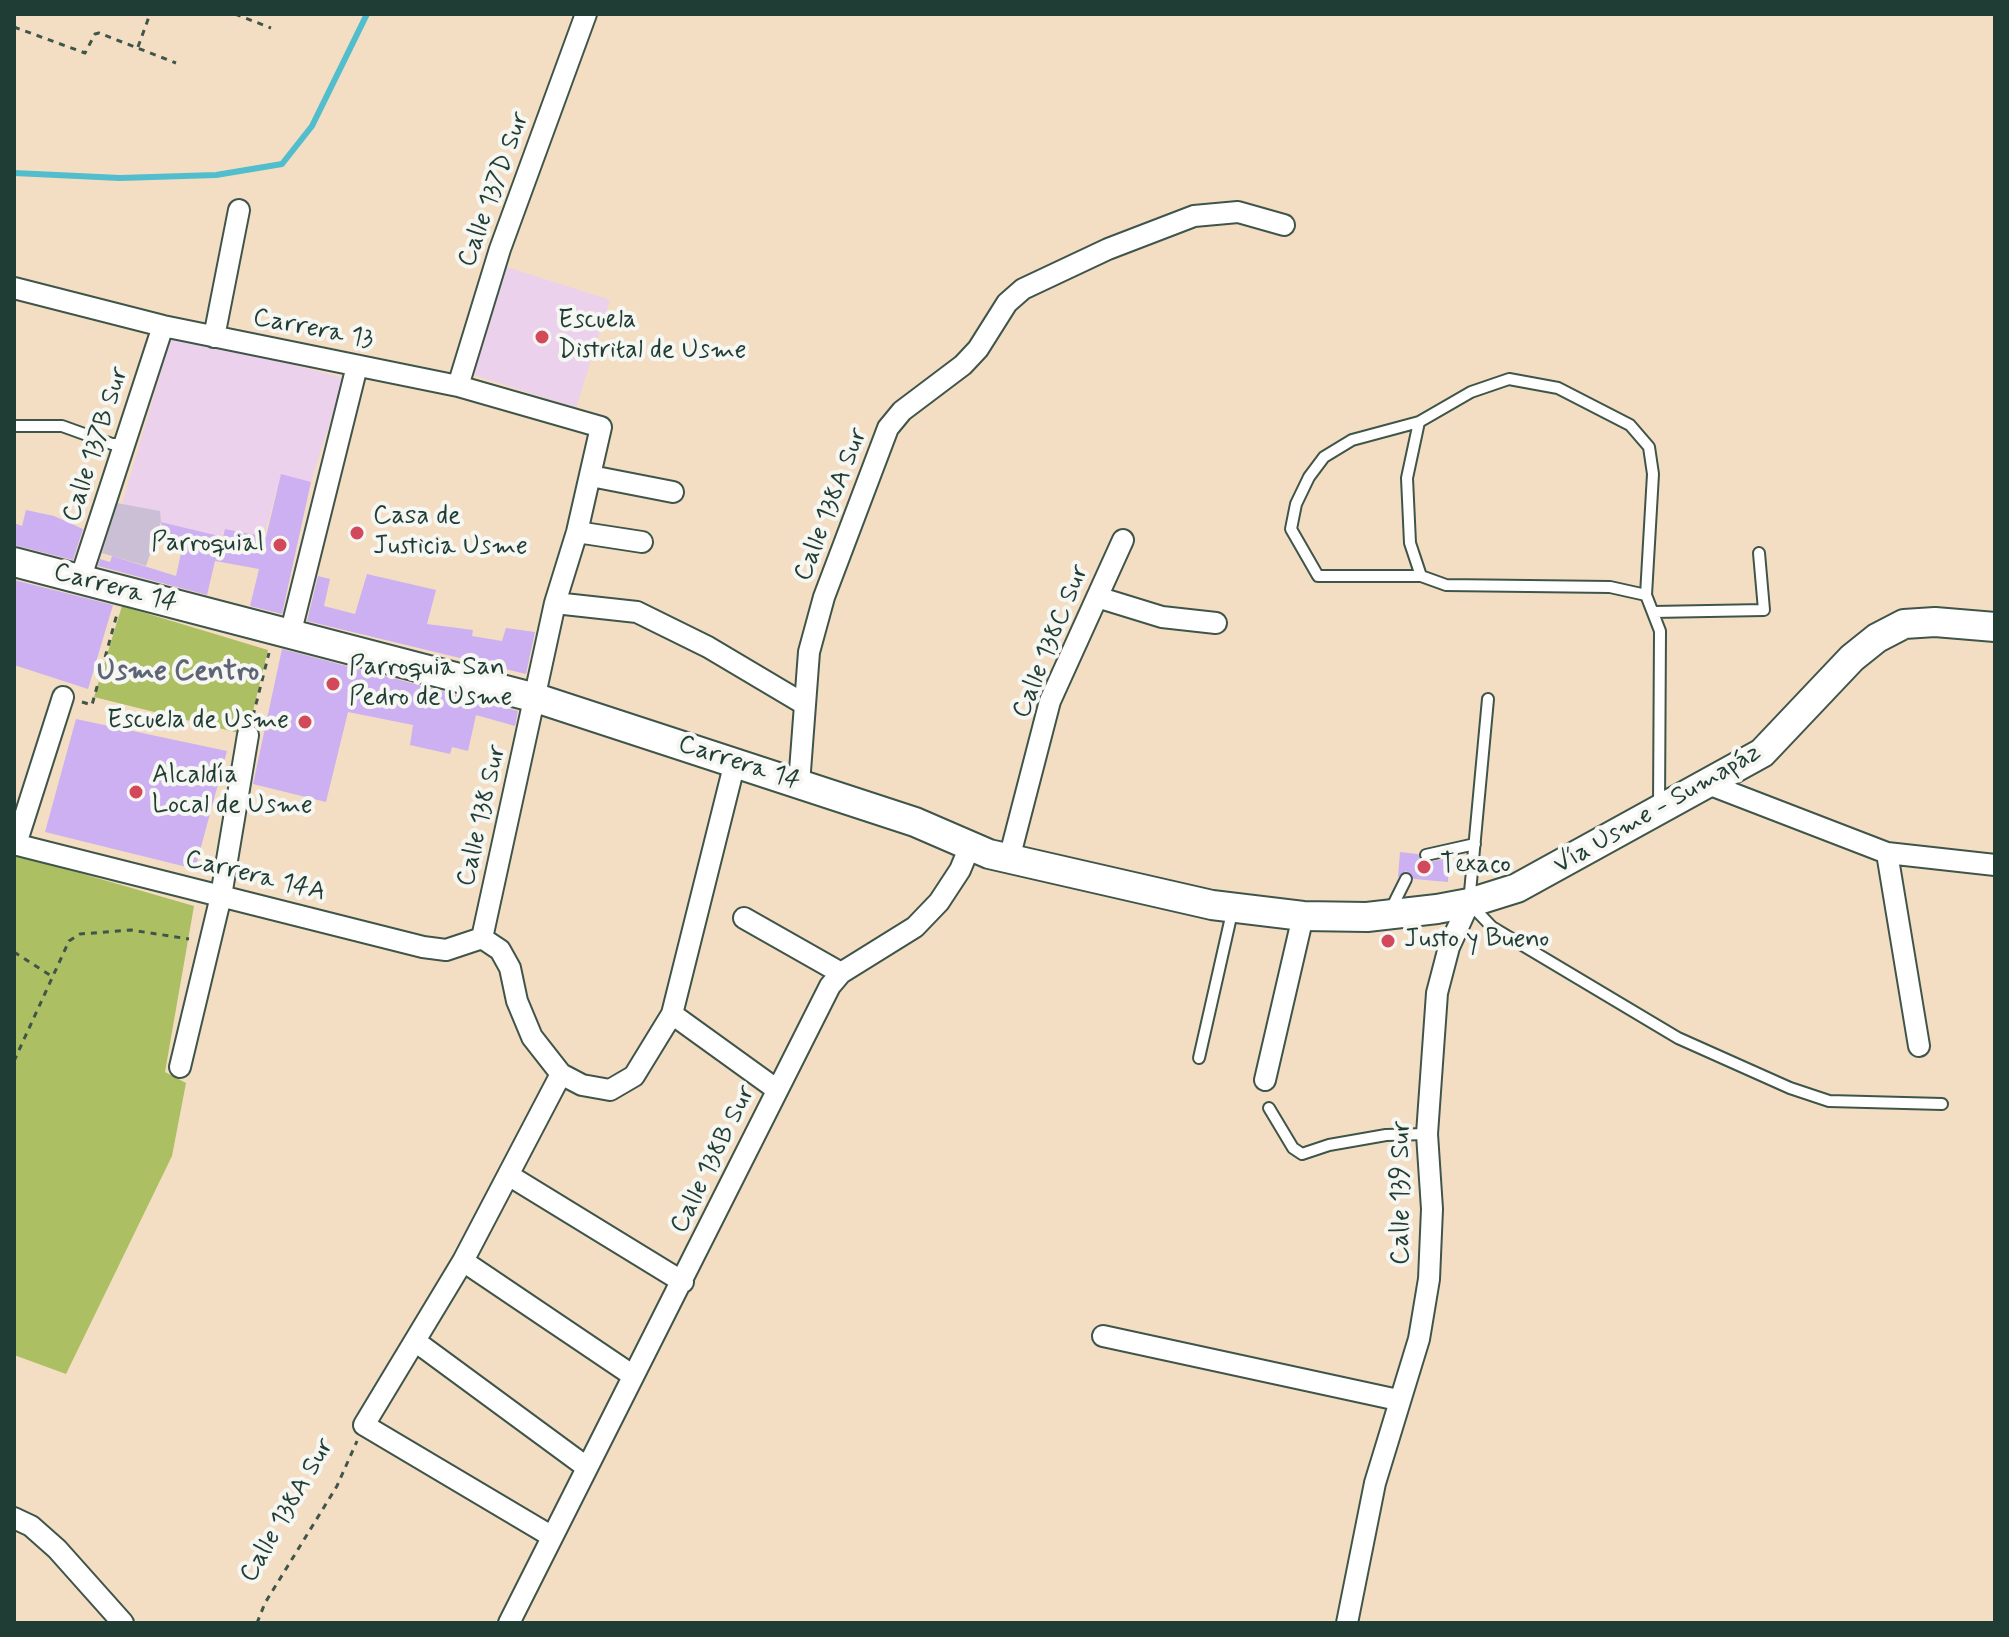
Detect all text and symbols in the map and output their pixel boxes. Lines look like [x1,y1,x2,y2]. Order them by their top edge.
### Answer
street label: Calle 137D Sur [453,108,537,272]
street label: Carrera 13 [250,303,376,357]
place label: Escuela Distrital de Usme [558,306,747,368]
marker: Escuela Distrital de Usme [533,328,551,346]
street label: Calle 137B Sur [57,364,137,526]
street label: Calle 138A Sur [789,424,875,586]
place label: Casa de Justicia Usme [373,502,528,564]
marker: Casa de Justicia Usme [348,524,366,542]
place label: Parroquial [151,529,264,561]
marker: Parroquial [271,536,289,554]
street label: Carrera 14 [50,558,180,620]
street label: Calle 138C Sur [1007,561,1097,723]
place label: Parroquia San Pedro de Usme [349,653,512,714]
district label: Usme Centro [97,656,259,690]
marker: Parroquia San Pedro de Usme [324,675,342,693]
place label: Escuela de Usme [107,706,289,738]
marker: Escuela de Usme [296,713,314,731]
street label: Carrera 14 [674,730,804,798]
street label: Vía Usme - Sumapáz [1549,738,1767,882]
street label: Calle 138 Sur [452,742,514,890]
place label: Alcaldía Local de Usme [152,761,313,822]
marker: Alcaldía Local de Usme [127,783,145,801]
street label: Carrera 14A [182,844,328,910]
place label: Texaco [1440,851,1511,883]
marker: Texaco [1415,858,1433,876]
place label: Justo y Bueno [1404,925,1549,957]
marker: Justo y Bueno [1379,932,1397,950]
street label: Calle 138B Sur [665,1081,763,1239]
street label: Calle 139 Sur [1387,1121,1419,1265]
street label: Calle 138A Sur [234,1433,342,1589]

